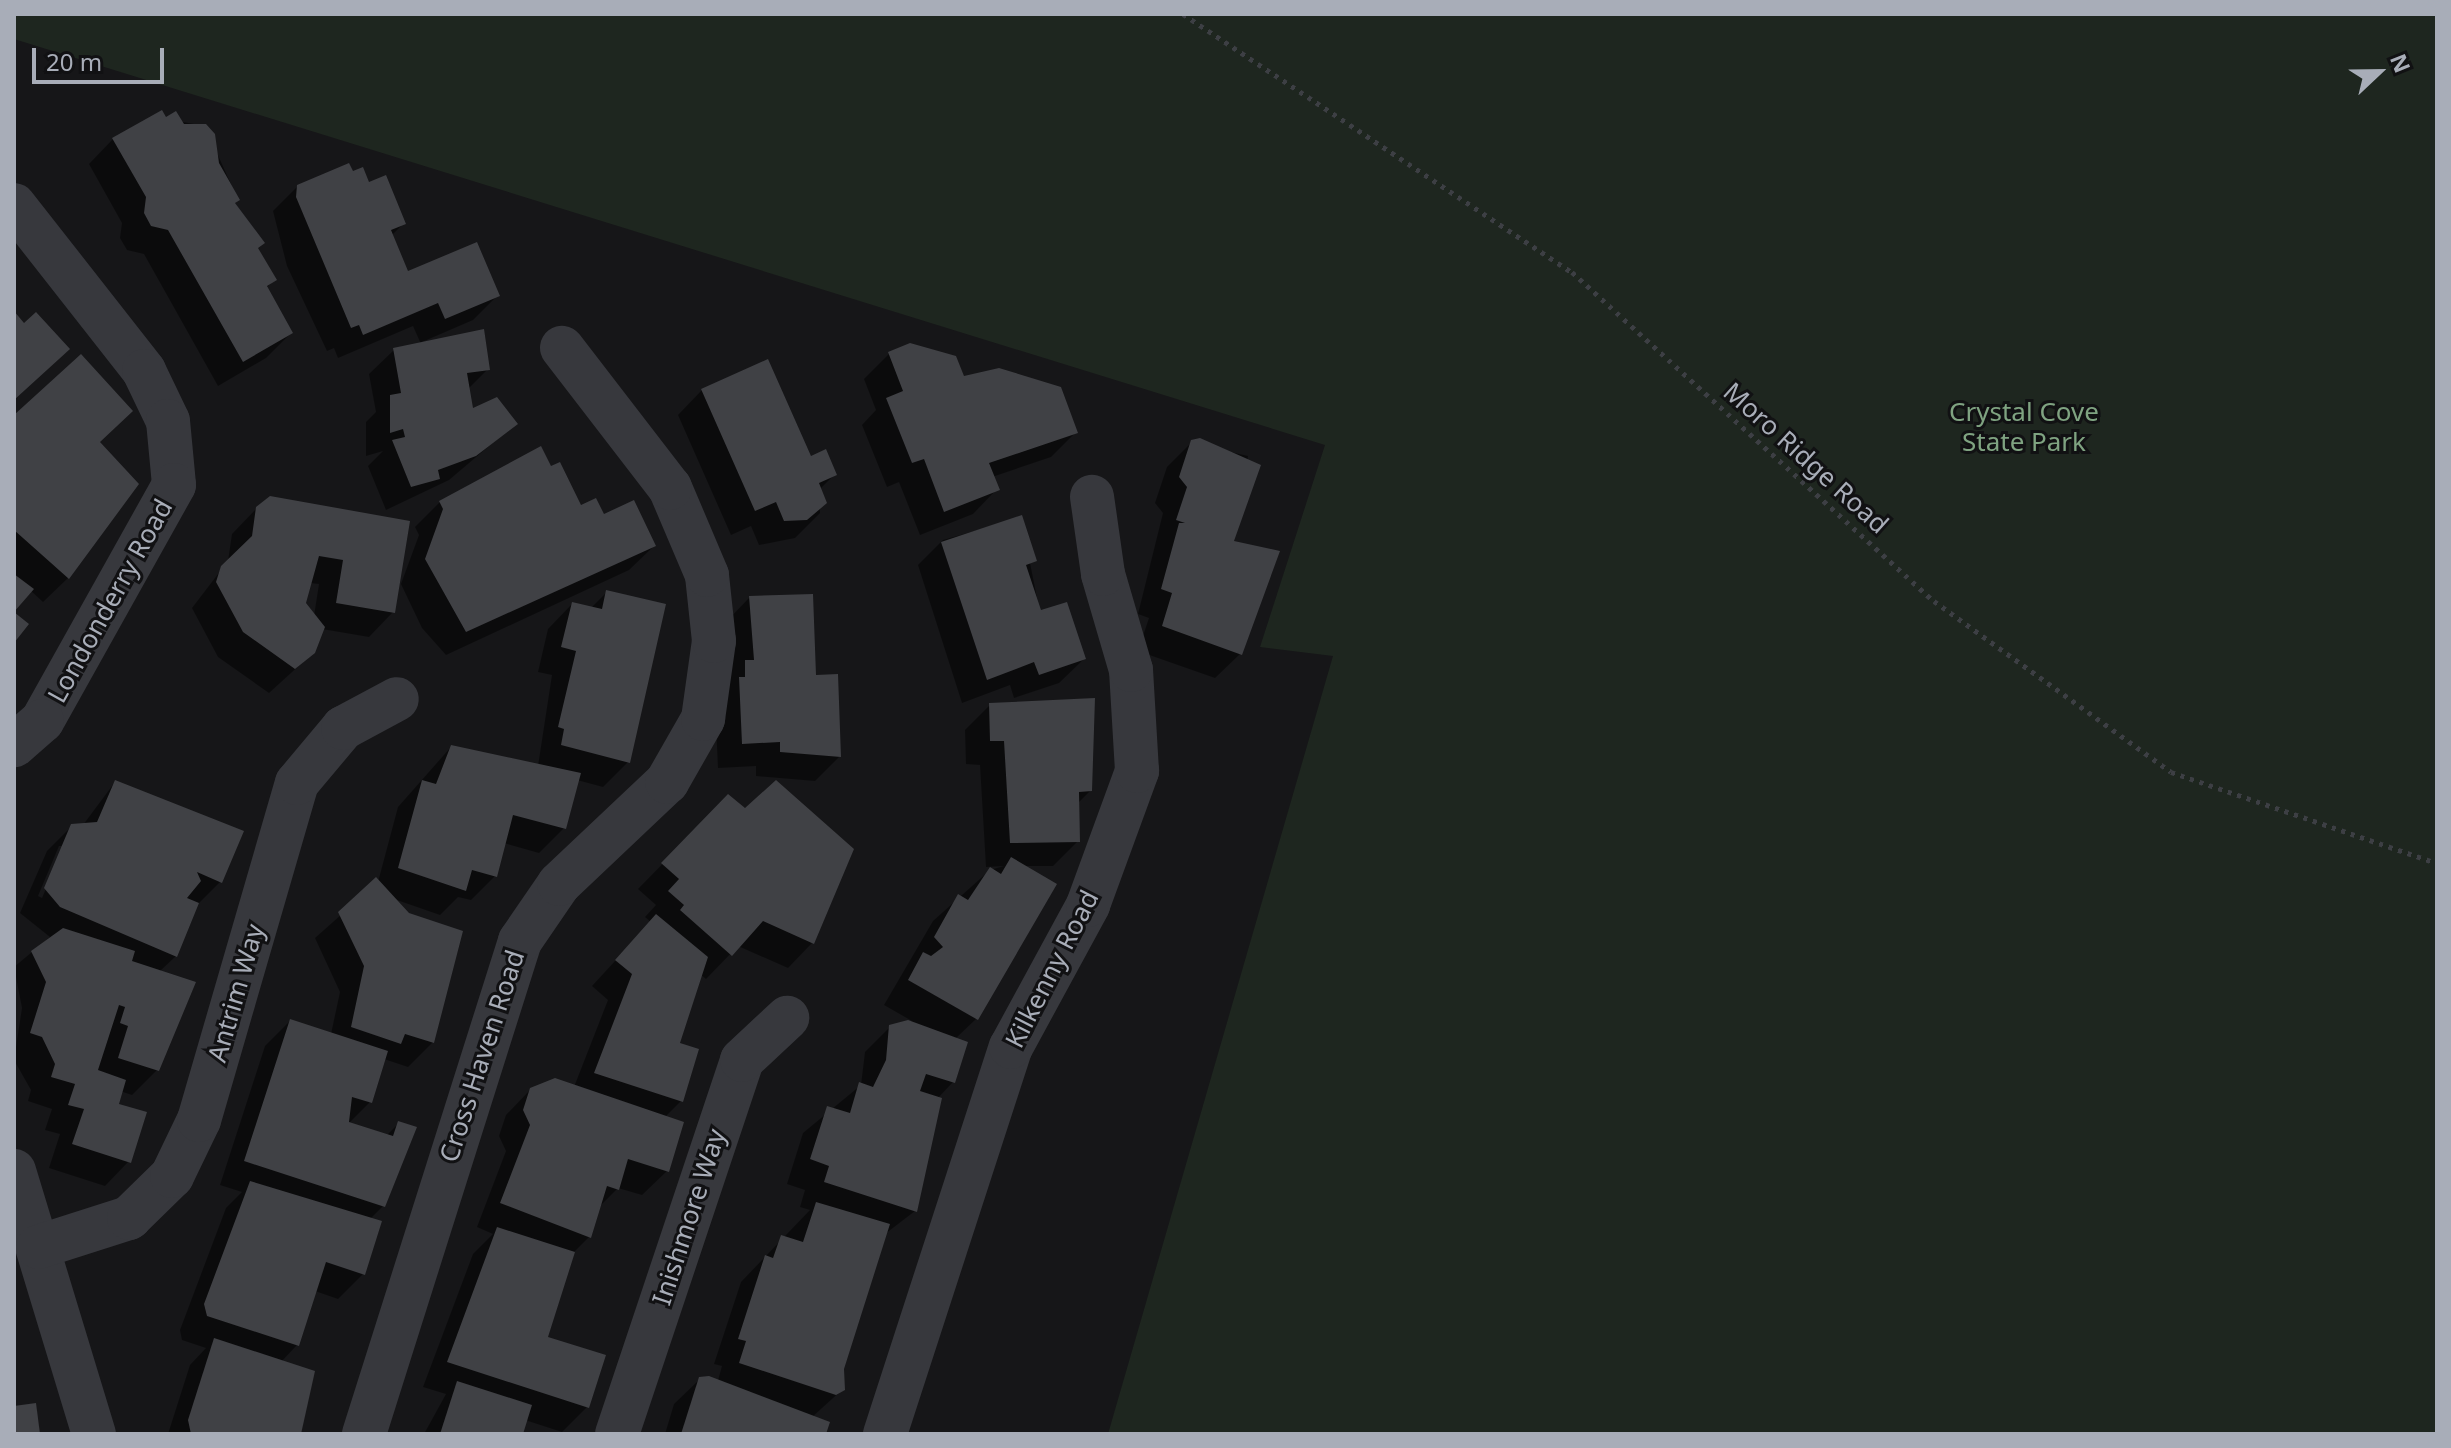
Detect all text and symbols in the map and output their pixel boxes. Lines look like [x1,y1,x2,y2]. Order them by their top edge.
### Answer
scale bar [36,32,168,82]
north arrow [2339,32,2419,112]
text: 20 m [46,45,102,78]
text: N [2384,49,2419,77]
street label: Moro Ridge Road [1717,376,1895,540]
park label: Crystal Cove State Park [1949,396,2099,458]
street label: Londonderry Road [41,494,179,708]
street label: Kilkenny Road [999,885,1105,1053]
street label: Antrim Way [201,920,271,1066]
street label: Cross Haven Road [433,946,531,1166]
street label: Inishmore Way [646,1125,732,1309]

